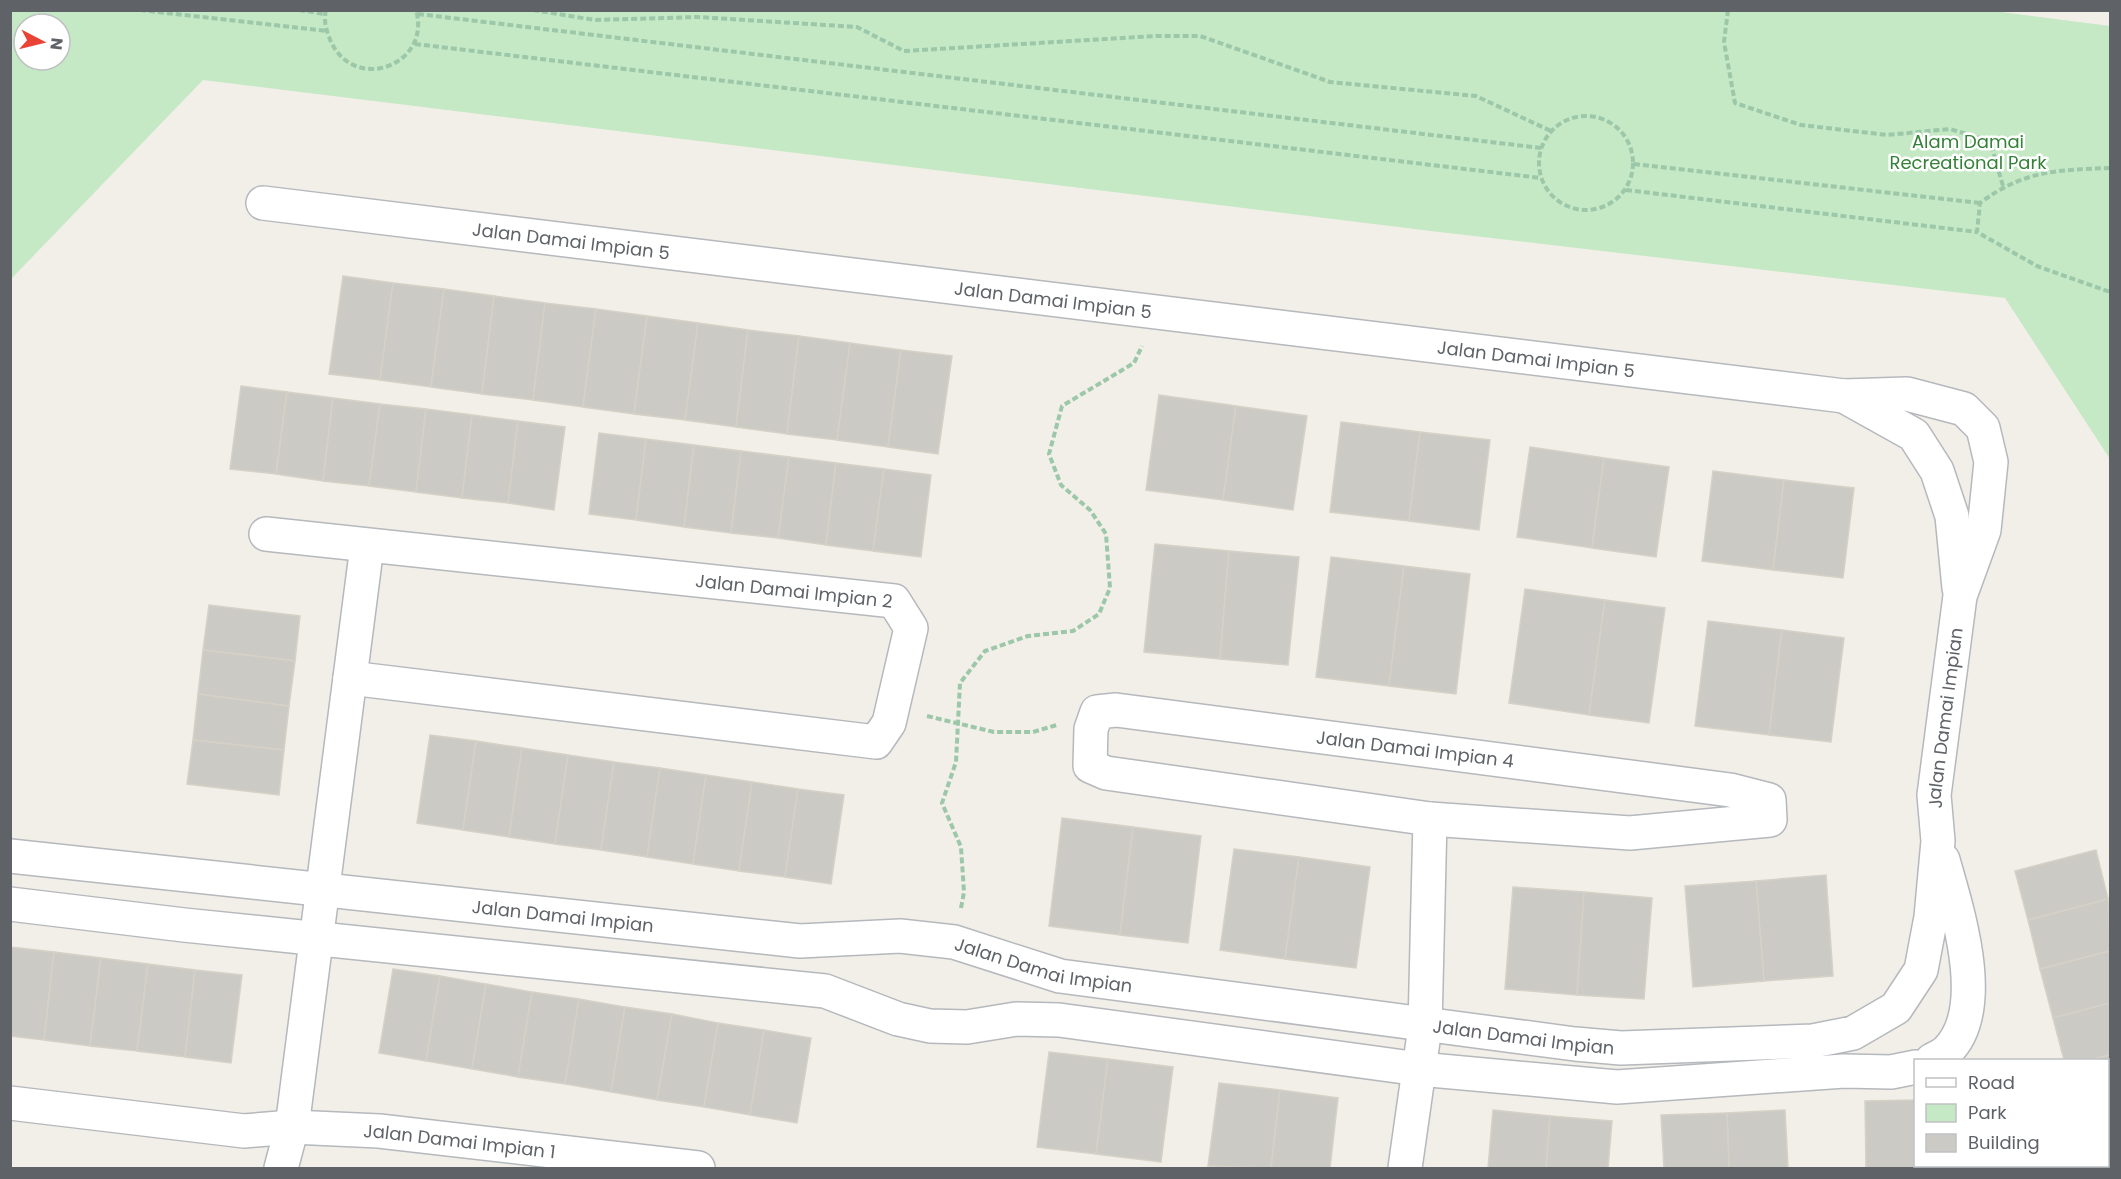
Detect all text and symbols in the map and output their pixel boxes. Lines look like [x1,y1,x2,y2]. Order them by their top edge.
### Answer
north arrow [12,12,72,72]
text: N [44,36,69,51]
park label: Alam Damai Recreational Park [1889,129,2047,175]
street label: Jalan Damai Impian 5 [471,216,671,266]
street label: Jalan Damai Impian 5 [953,275,1153,325]
street label: Jalan Damai Impian 5 [1436,334,1636,384]
street label: Jalan Damai Impian 2 [694,567,894,613]
street label: Jalan Damai Impian [1921,626,1968,810]
street label: Jalan Damai Impian 4 [1315,724,1515,774]
street label: Jalan Damai Impian [471,893,655,938]
street label: Jalan Damai Impian [952,931,1134,998]
street label: Jalan Damai Impian [1431,1013,1616,1060]
legend [1914,1059,2109,1167]
text: Road [1968,1070,2015,1095]
text: Park [1968,1100,2007,1125]
street label: Jalan Damai Impian 1 [363,1118,557,1164]
text: Building [1968,1130,2040,1155]

